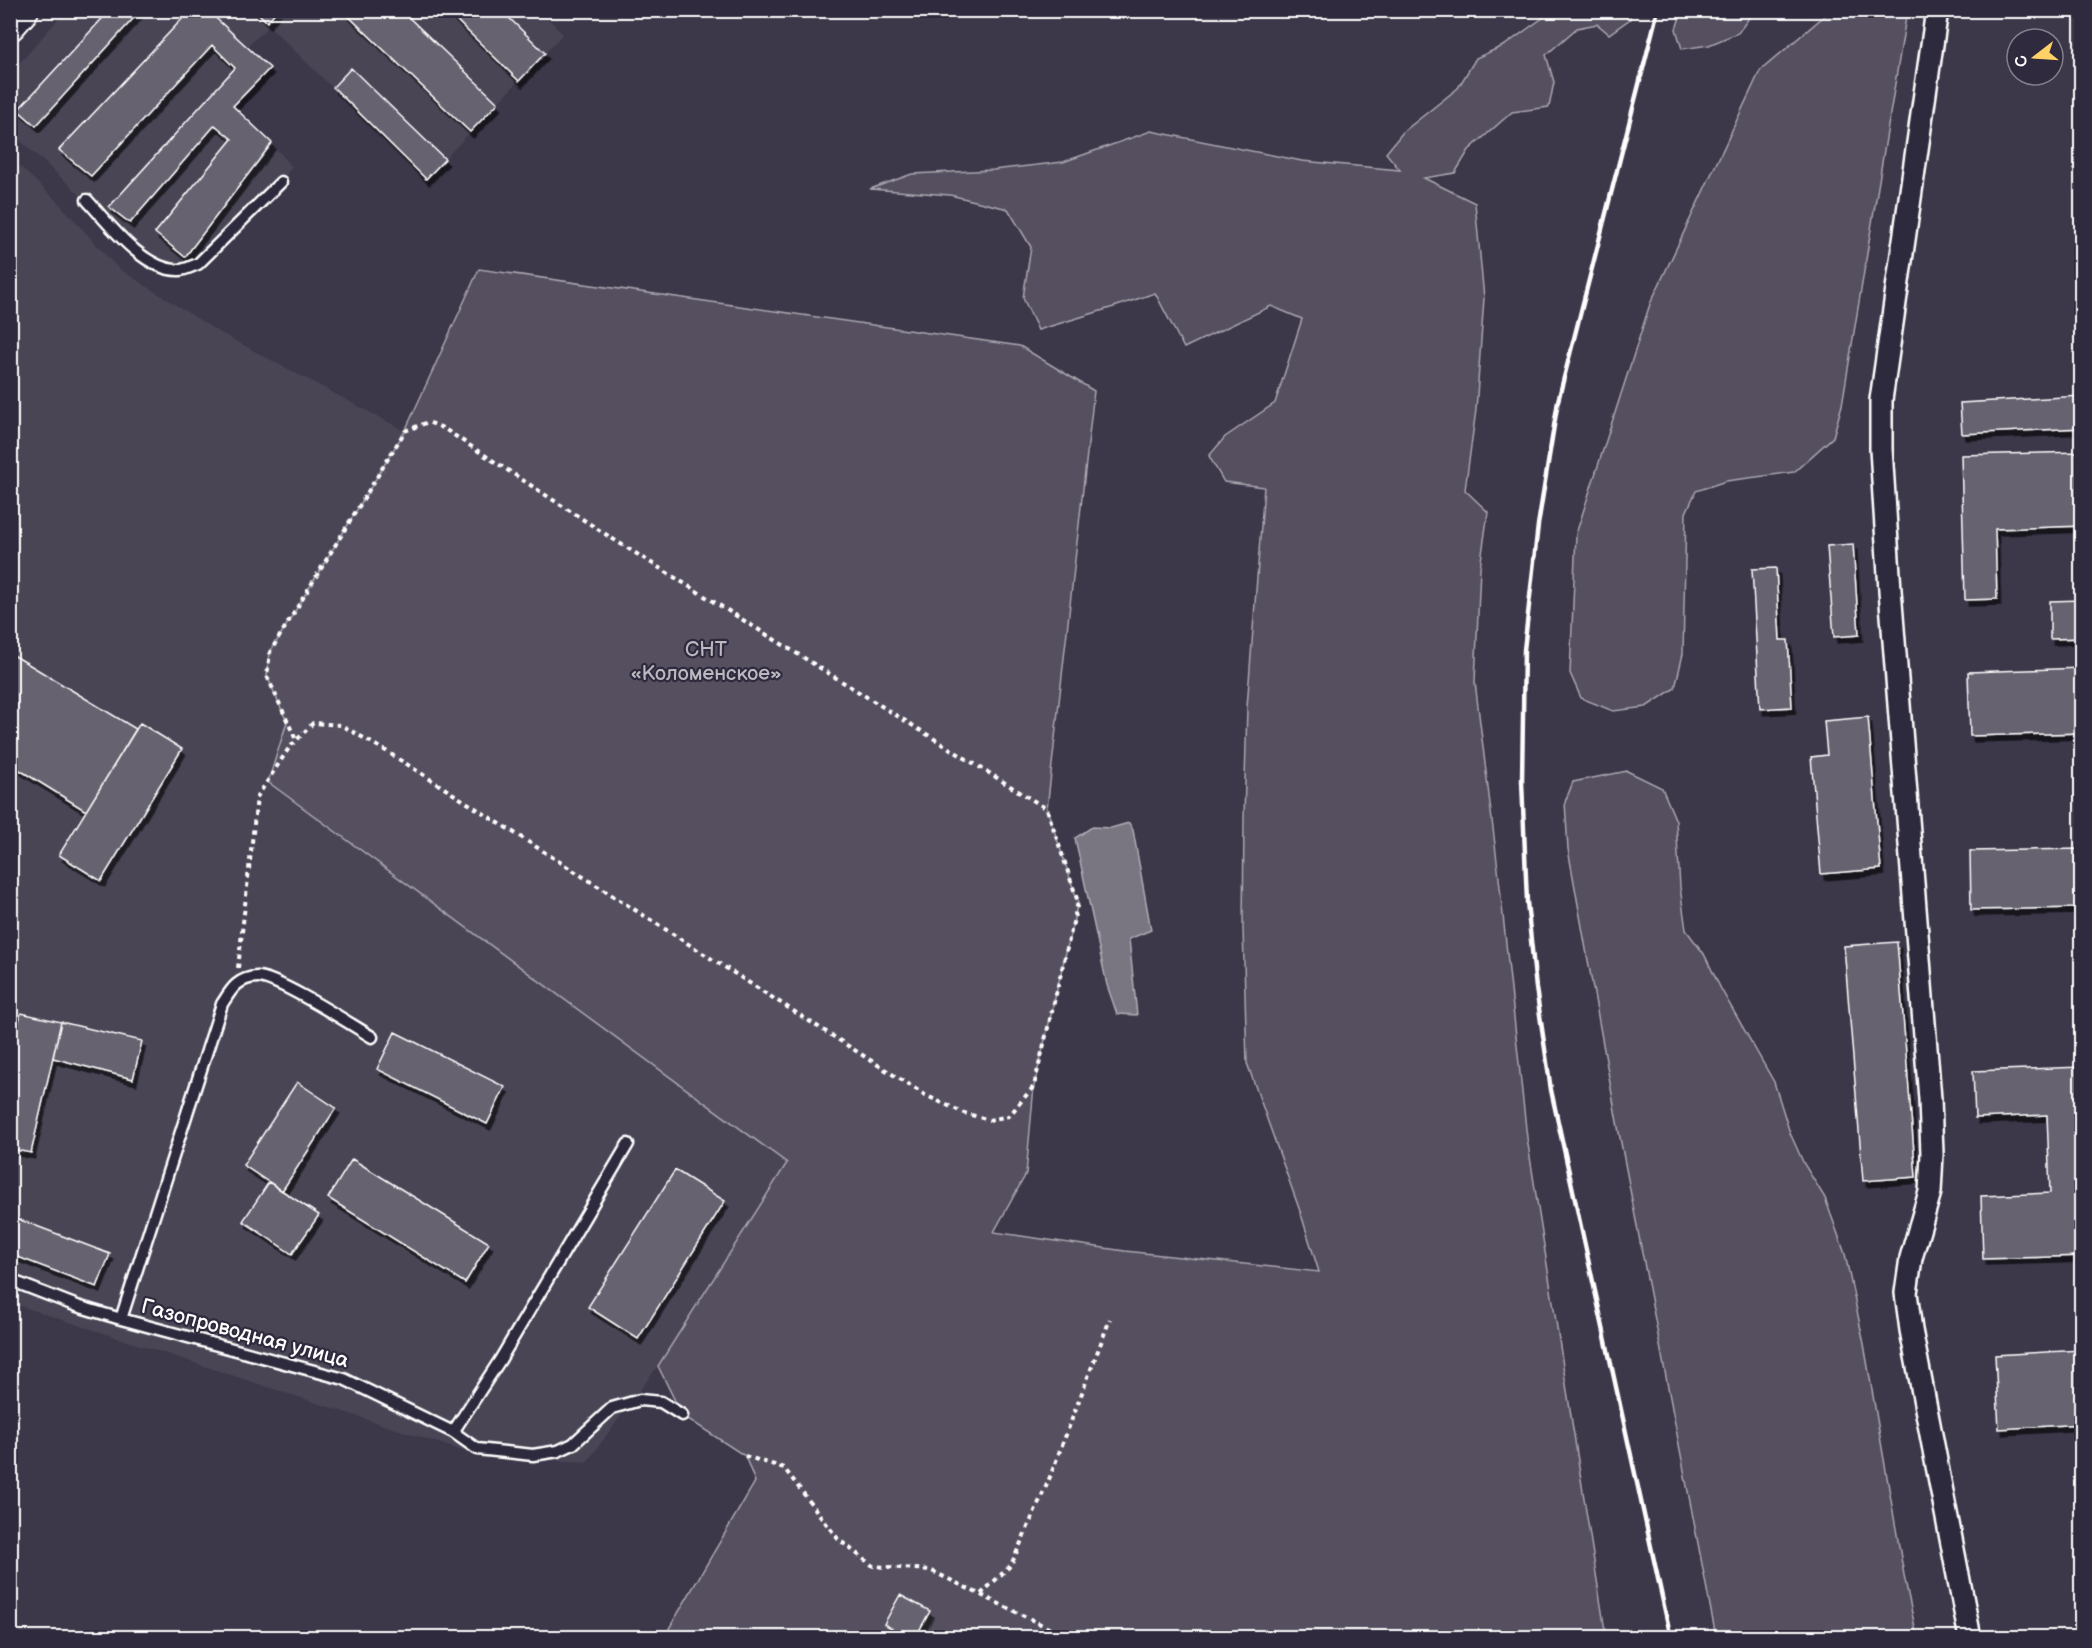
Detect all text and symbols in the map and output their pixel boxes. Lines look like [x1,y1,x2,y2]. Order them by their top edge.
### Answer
north arrow [2005,27,2065,87]
text: С [2011,53,2033,69]
park label: СНТ «Коломенское» [630,637,782,686]
street label: Газопроводная улица [138,1294,352,1373]

